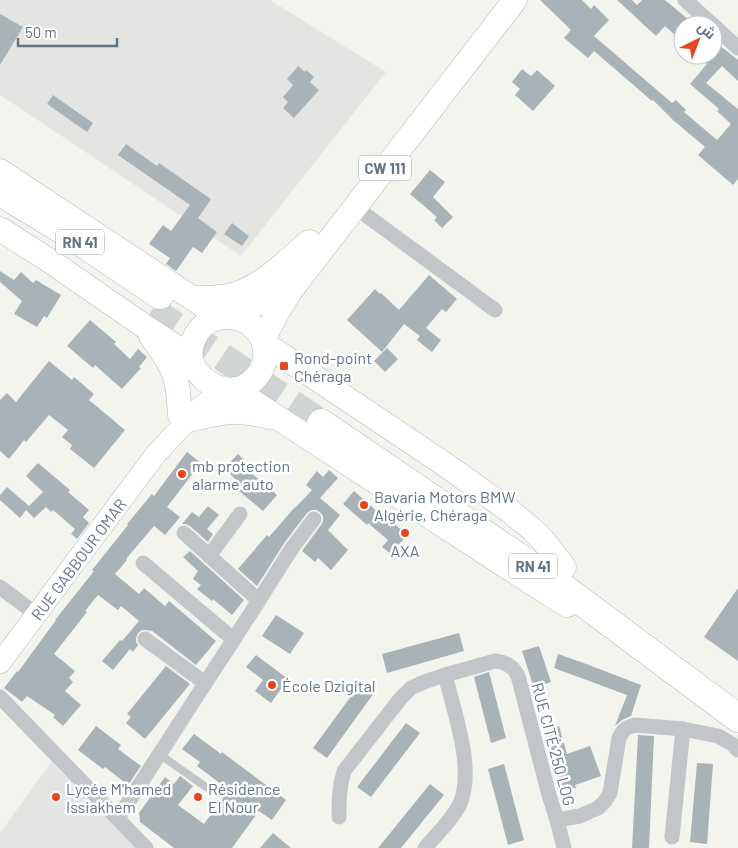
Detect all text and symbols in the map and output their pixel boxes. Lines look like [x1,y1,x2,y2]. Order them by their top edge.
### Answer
scale bar [18,15,116,47]
north arrow [673,15,723,65]
text: ش [694,18,719,43]
text: 50 m [25,23,57,41]
road number: CW 111 [359,156,411,180]
road number: RN 41 [56,230,104,254]
place label: Rond-point Chéraga [294,348,372,385]
marker: Rond-point Chéraga [278,360,290,372]
place label: mb protection alarme auto [192,456,290,493]
marker: mb protection alarme auto [176,468,188,480]
place label: Bavaria Motors BMW Algérie, Chéraga [374,487,515,524]
street label: RUE GABBOUR OMAR [26,494,129,623]
marker: Bavaria Motors BMW Algérie, Chéraga [358,499,370,511]
marker: AXA [399,527,411,539]
place label: AXA [391,541,420,560]
road number: RN 41 [509,554,557,578]
place label: École Dzigital [282,676,376,695]
marker: École Dzigital [266,679,278,691]
street label: RUE CITÉ 250 LOG [528,680,580,808]
place label: Lycée M'hamed Issiakhem [66,779,171,816]
place label: Résidence El Nour [208,779,280,816]
marker: Lycée M'hamed Issiakhem [50,791,62,803]
marker: Résidence El Nour [192,791,204,803]

